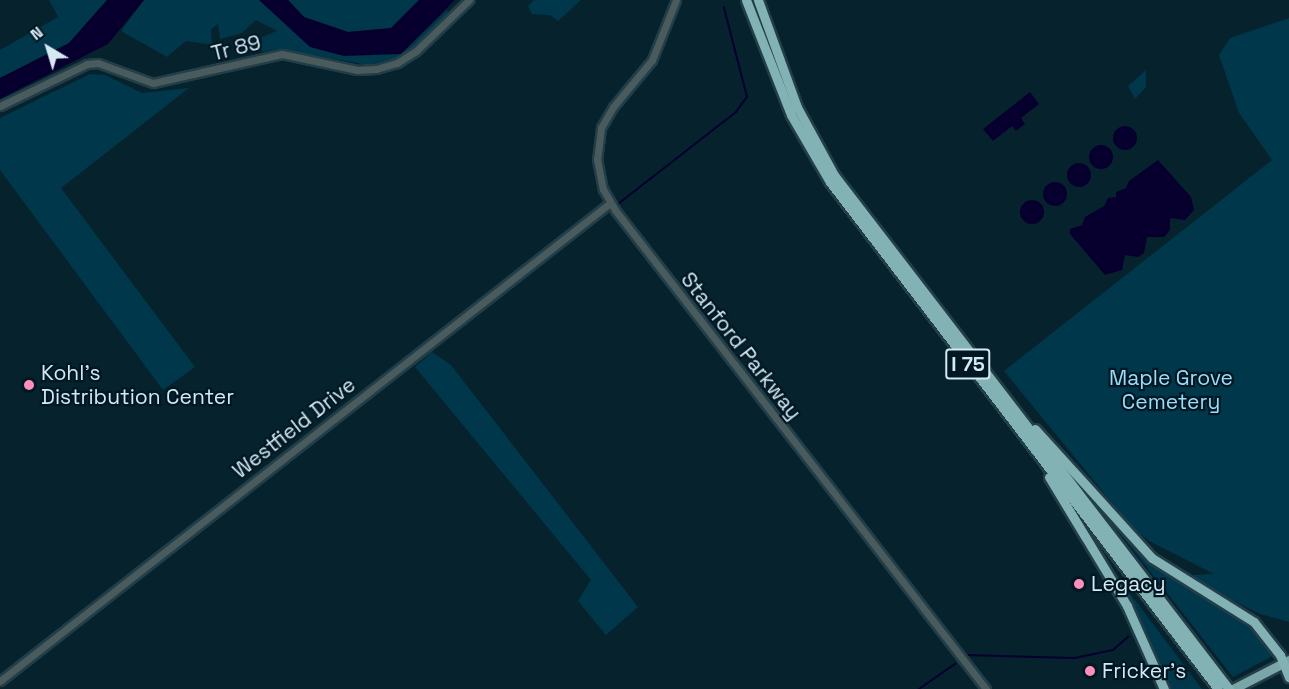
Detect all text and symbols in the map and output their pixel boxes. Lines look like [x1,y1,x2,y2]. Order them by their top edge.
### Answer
north arrow [18,18,78,78]
text: N [26,22,47,45]
street label: Tr 89 [209,30,263,66]
street label: Stanford Parkway [676,267,806,425]
road number: I 75 [944,347,992,381]
place label: Kohl’s Distribution Center [41,360,234,410]
park label: Maple Grove Cemetery [1109,365,1233,415]
street label: Westfield Drive [228,372,360,484]
marker: Kohl’s Distribution Center [22,378,36,392]
place label: Legacy [1091,571,1166,597]
marker: Legacy [1072,577,1086,591]
place label: Fricker's [1102,658,1186,684]
marker: Fricker's [1083,664,1097,678]

